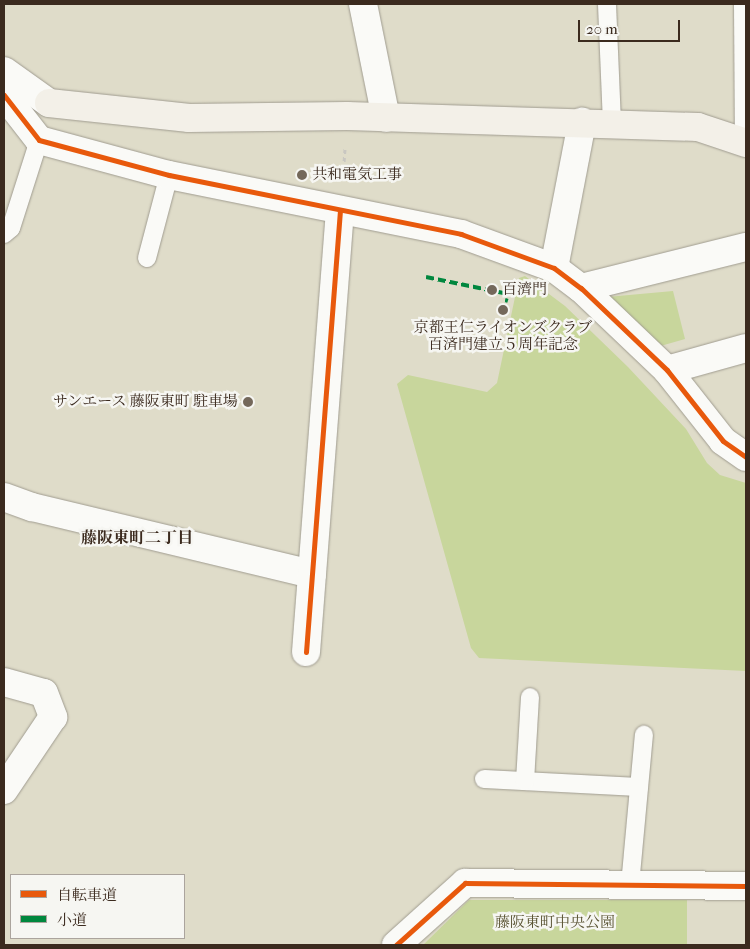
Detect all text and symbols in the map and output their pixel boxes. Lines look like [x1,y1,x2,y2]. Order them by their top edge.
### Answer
scale bar [580,10,682,42]
text: 20 m [586,20,618,38]
place label: 共和電気工事 [312,166,402,184]
marker: 共和電気工事 [296,169,308,181]
place label: 百濟門 [502,281,547,299]
marker: 百濟門 [486,284,498,296]
marker: 京都王仁ライオンズクラブ 百済門建立５周年記念 [497,304,509,316]
place label: 京都王仁ライオンズクラブ 百済門建立５周年記念 [413,318,593,353]
place label: サンエース 藤阪東町 駐車場 [52,393,238,411]
marker: サンエース 藤阪東町 駐車場 [242,396,254,408]
district label: 藤阪東町二丁目 [81,528,193,548]
legend [10,874,185,939]
text: 自転車道 [57,886,117,904]
text: 小道 [57,911,87,929]
park label: 藤阪東町中央公園 [495,914,615,932]

